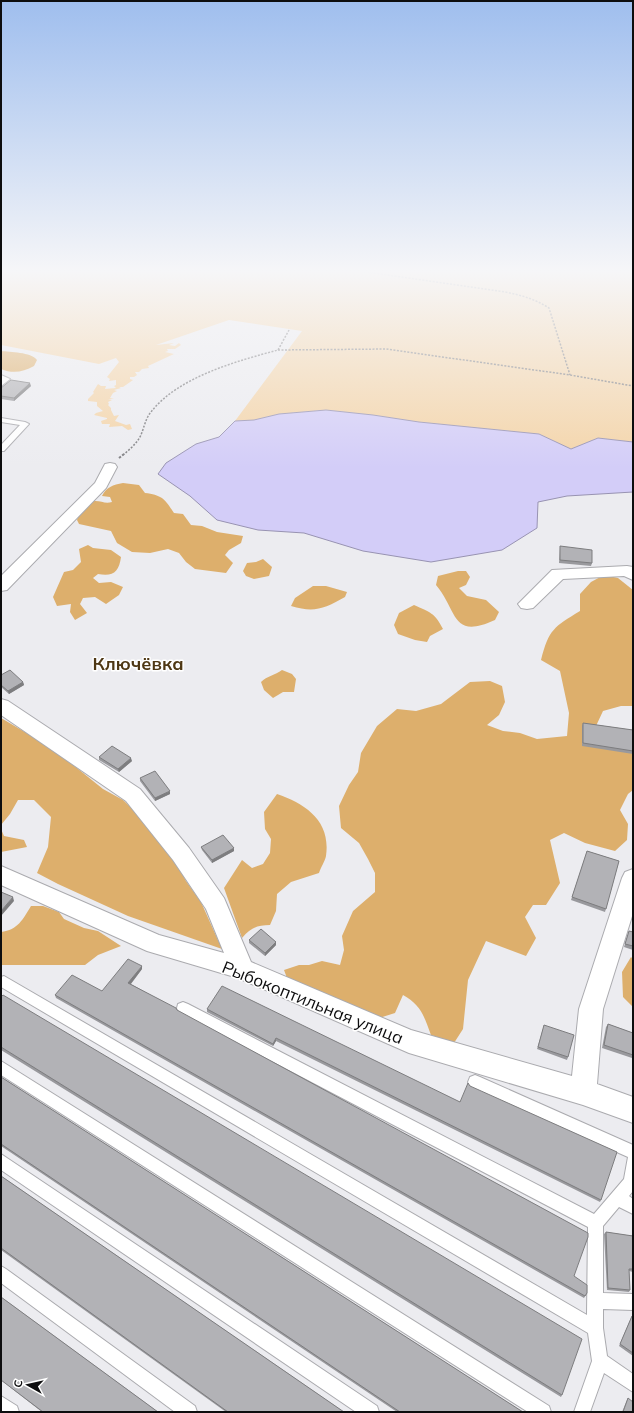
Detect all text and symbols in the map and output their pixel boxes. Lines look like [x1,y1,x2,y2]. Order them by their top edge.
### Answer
district label: Ключёвка [92,652,184,675]
street label: Рыбокоптильная улица [219,956,407,1049]
north arrow [8,1365,48,1405]
text: С [11,1378,26,1388]

